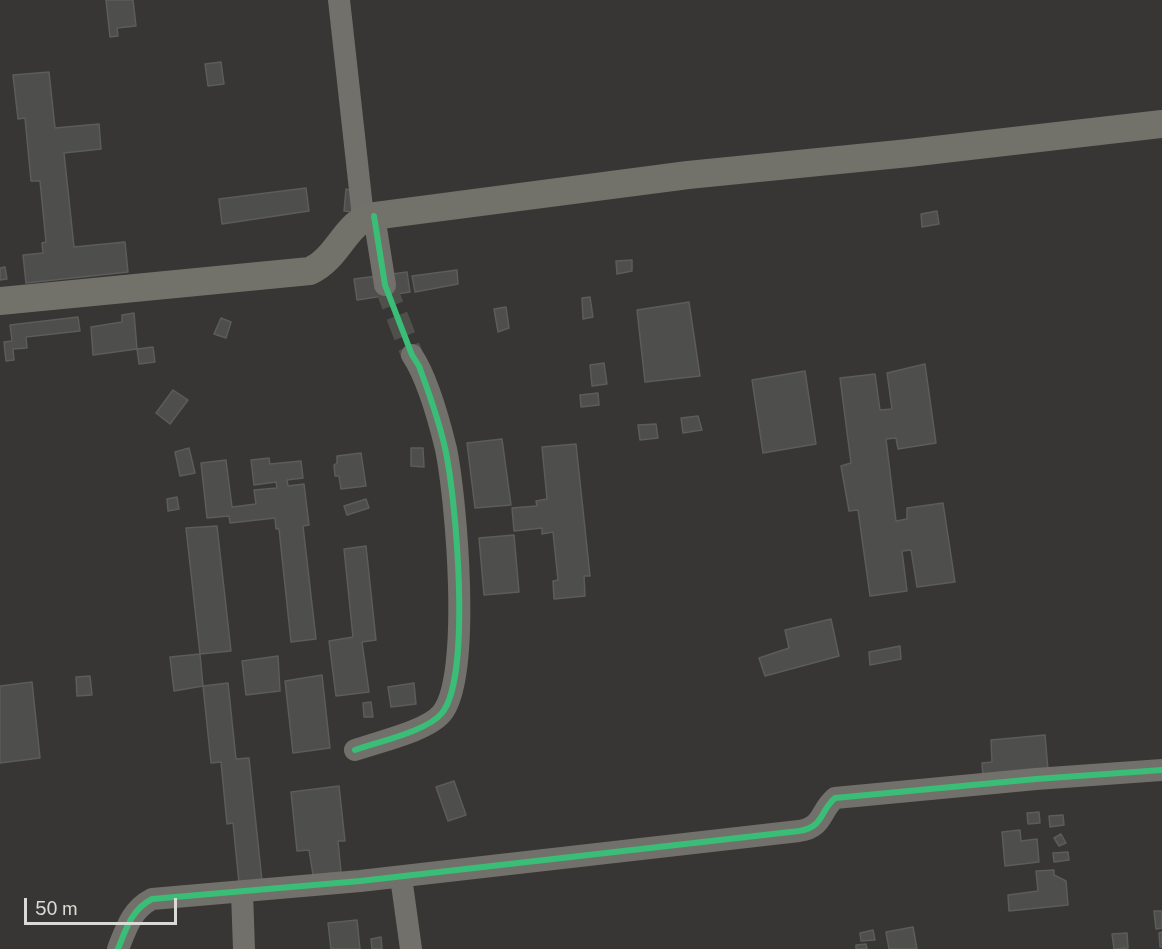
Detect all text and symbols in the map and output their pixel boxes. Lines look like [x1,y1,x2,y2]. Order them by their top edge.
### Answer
scale bar [27,886,180,924]
text: 50 m [35,898,78,919]

